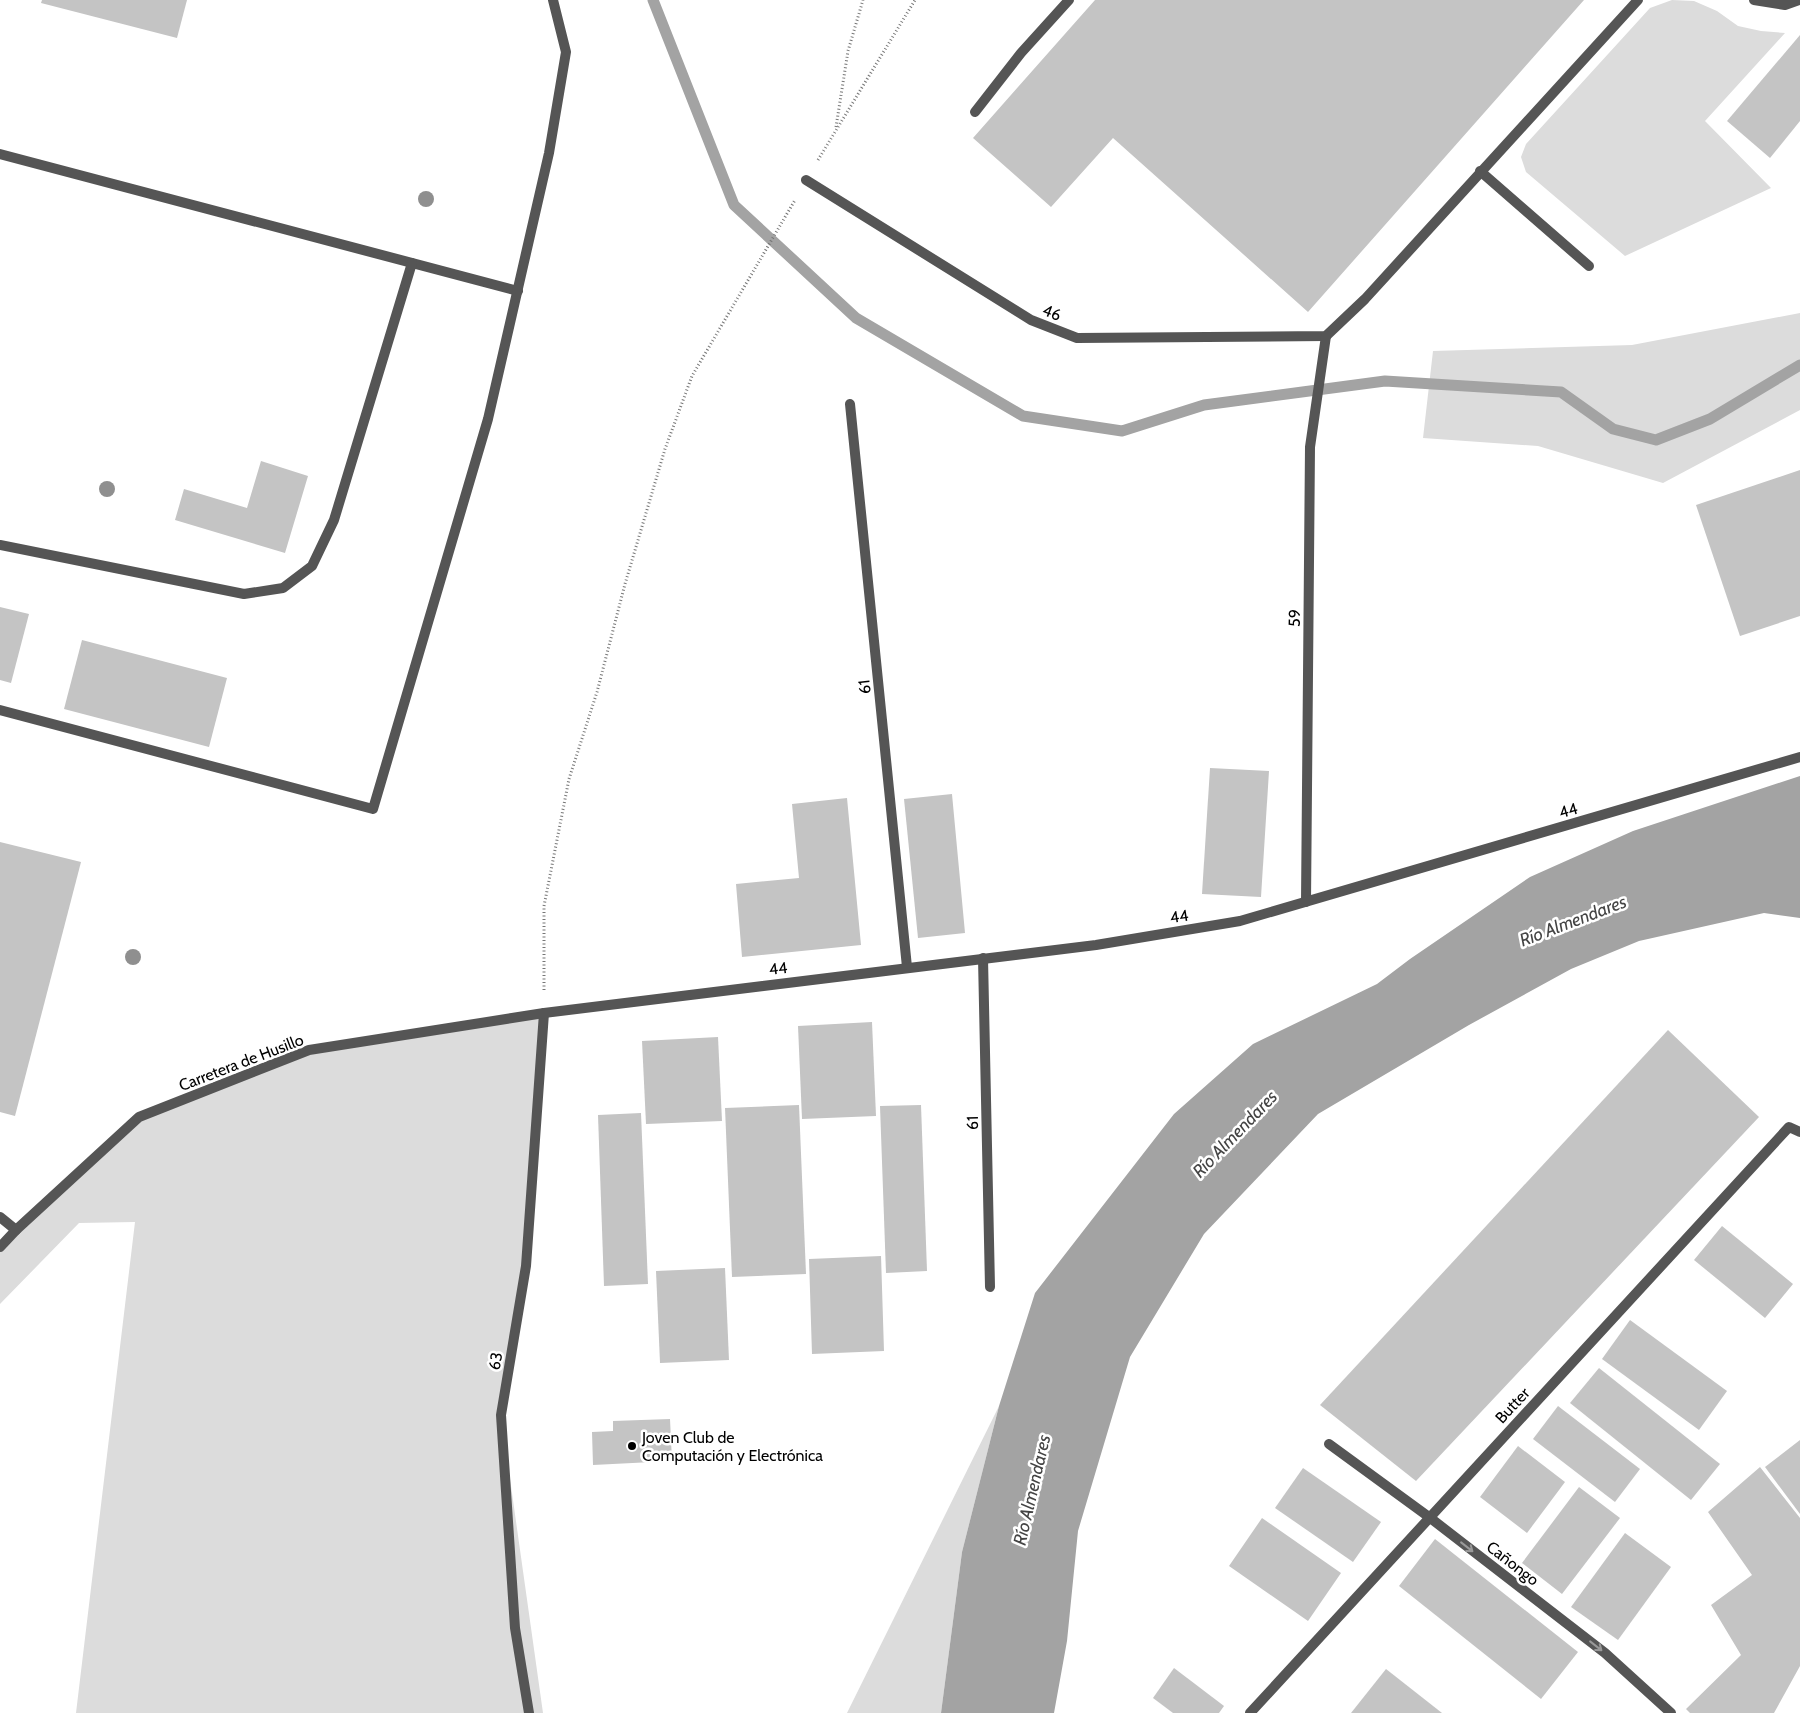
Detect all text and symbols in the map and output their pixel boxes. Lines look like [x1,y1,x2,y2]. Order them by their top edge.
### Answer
street label: 46 [1040,300,1064,325]
street label: 59 [1285,609,1304,627]
street label: 61 [854,679,875,695]
street label: 44 [1557,799,1580,822]
water label: Río Almendares [1516,891,1630,951]
street label: 44 [1168,906,1190,927]
street label: 44 [768,958,788,979]
street label: Carretera de Husillo [176,1030,306,1095]
water label: Río Almendares [1188,1086,1282,1182]
street label: 61 [963,1116,982,1130]
street label: 63 [485,1351,506,1371]
street label: Butter [1491,1383,1534,1427]
place label: Joven Club de Computación y Electrónica [641,1428,823,1465]
water label: Río Almendares [1009,1433,1055,1547]
marker: Joven Club de Computación y Electrónica [626,1440,638,1452]
street label: Cañongo [1483,1537,1543,1590]
one-way arrow [1461,1541,1474,1552]
one-way arrow [1589,1641,1603,1651]

